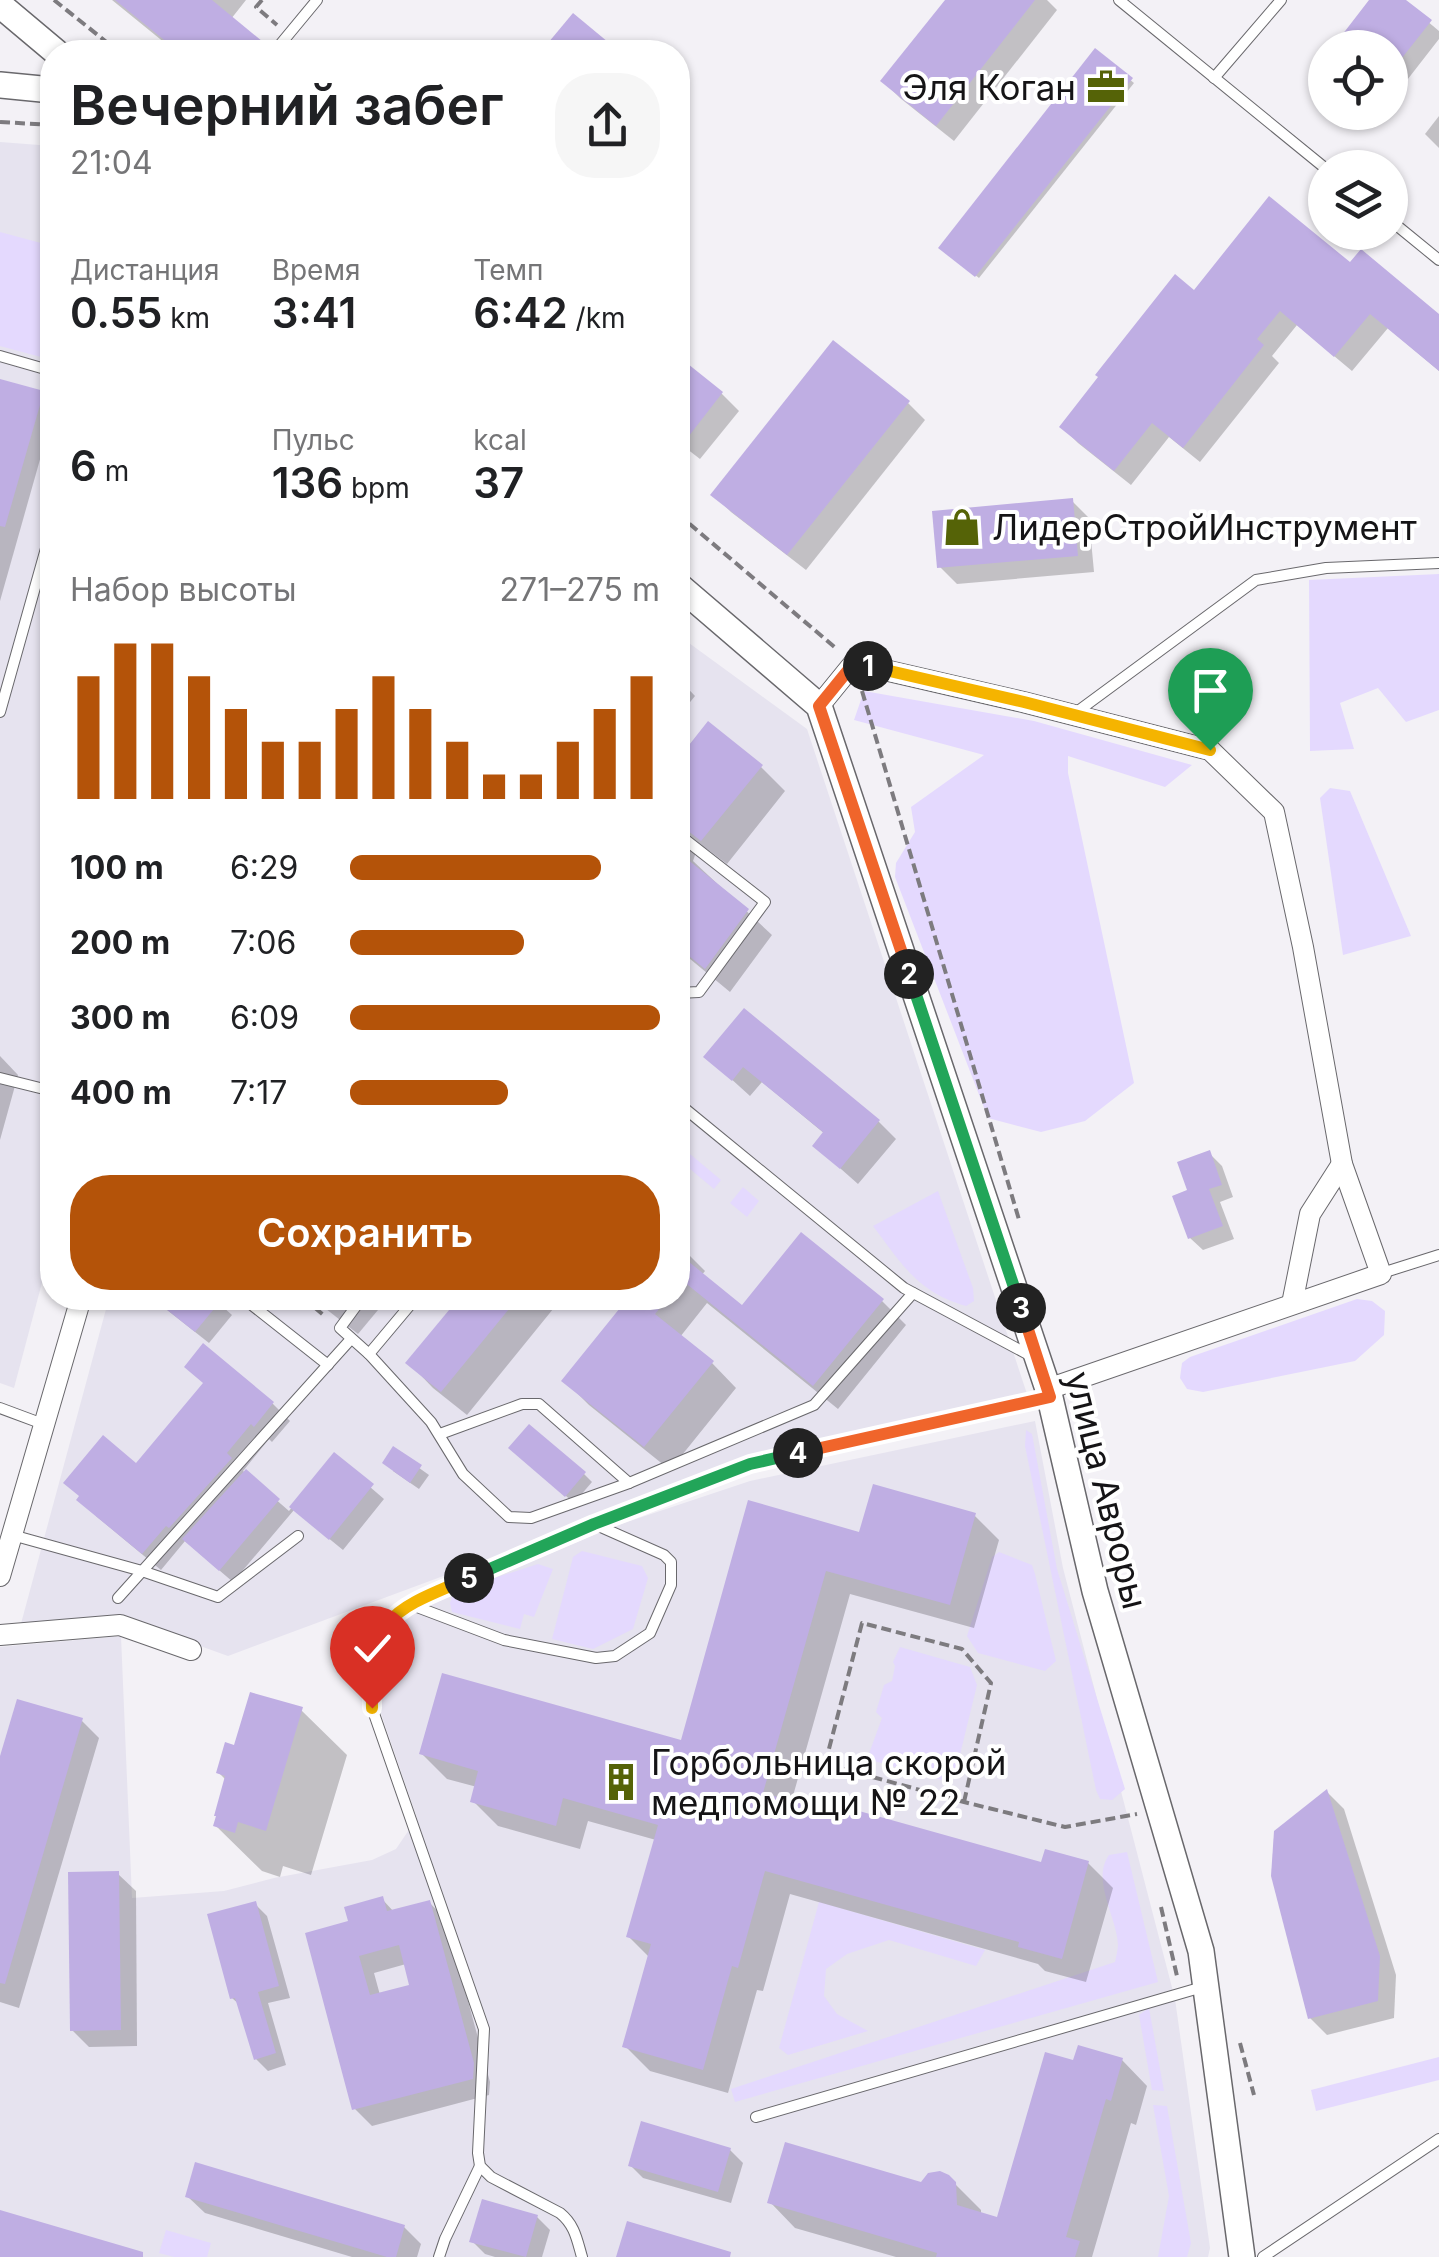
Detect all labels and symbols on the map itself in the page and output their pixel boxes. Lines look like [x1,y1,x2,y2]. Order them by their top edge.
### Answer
place label: Эля Коган [902,66,1076,108]
office icon: Эля Коган [1085,66,1127,108]
shop icon: ЛидерСтройИнструмент [941,506,983,548]
place label: ЛидерСтройИнструмент [992,506,1417,548]
pin: 1 [843,641,893,691]
pin [1168,648,1253,751]
pin: 2 [884,949,934,999]
pin: 3 [996,1283,1046,1333]
street label: улица Авроры [1057,1367,1157,1613]
pin: 4 [773,1428,823,1478]
pin: 5 [444,1553,494,1603]
pin [330,1606,415,1709]
place label: Горбольница скорой медпомощи № 22 [651,1741,1006,1823]
building icon: Горбольница скорой медпомощи № 22 [600,1761,642,1803]

